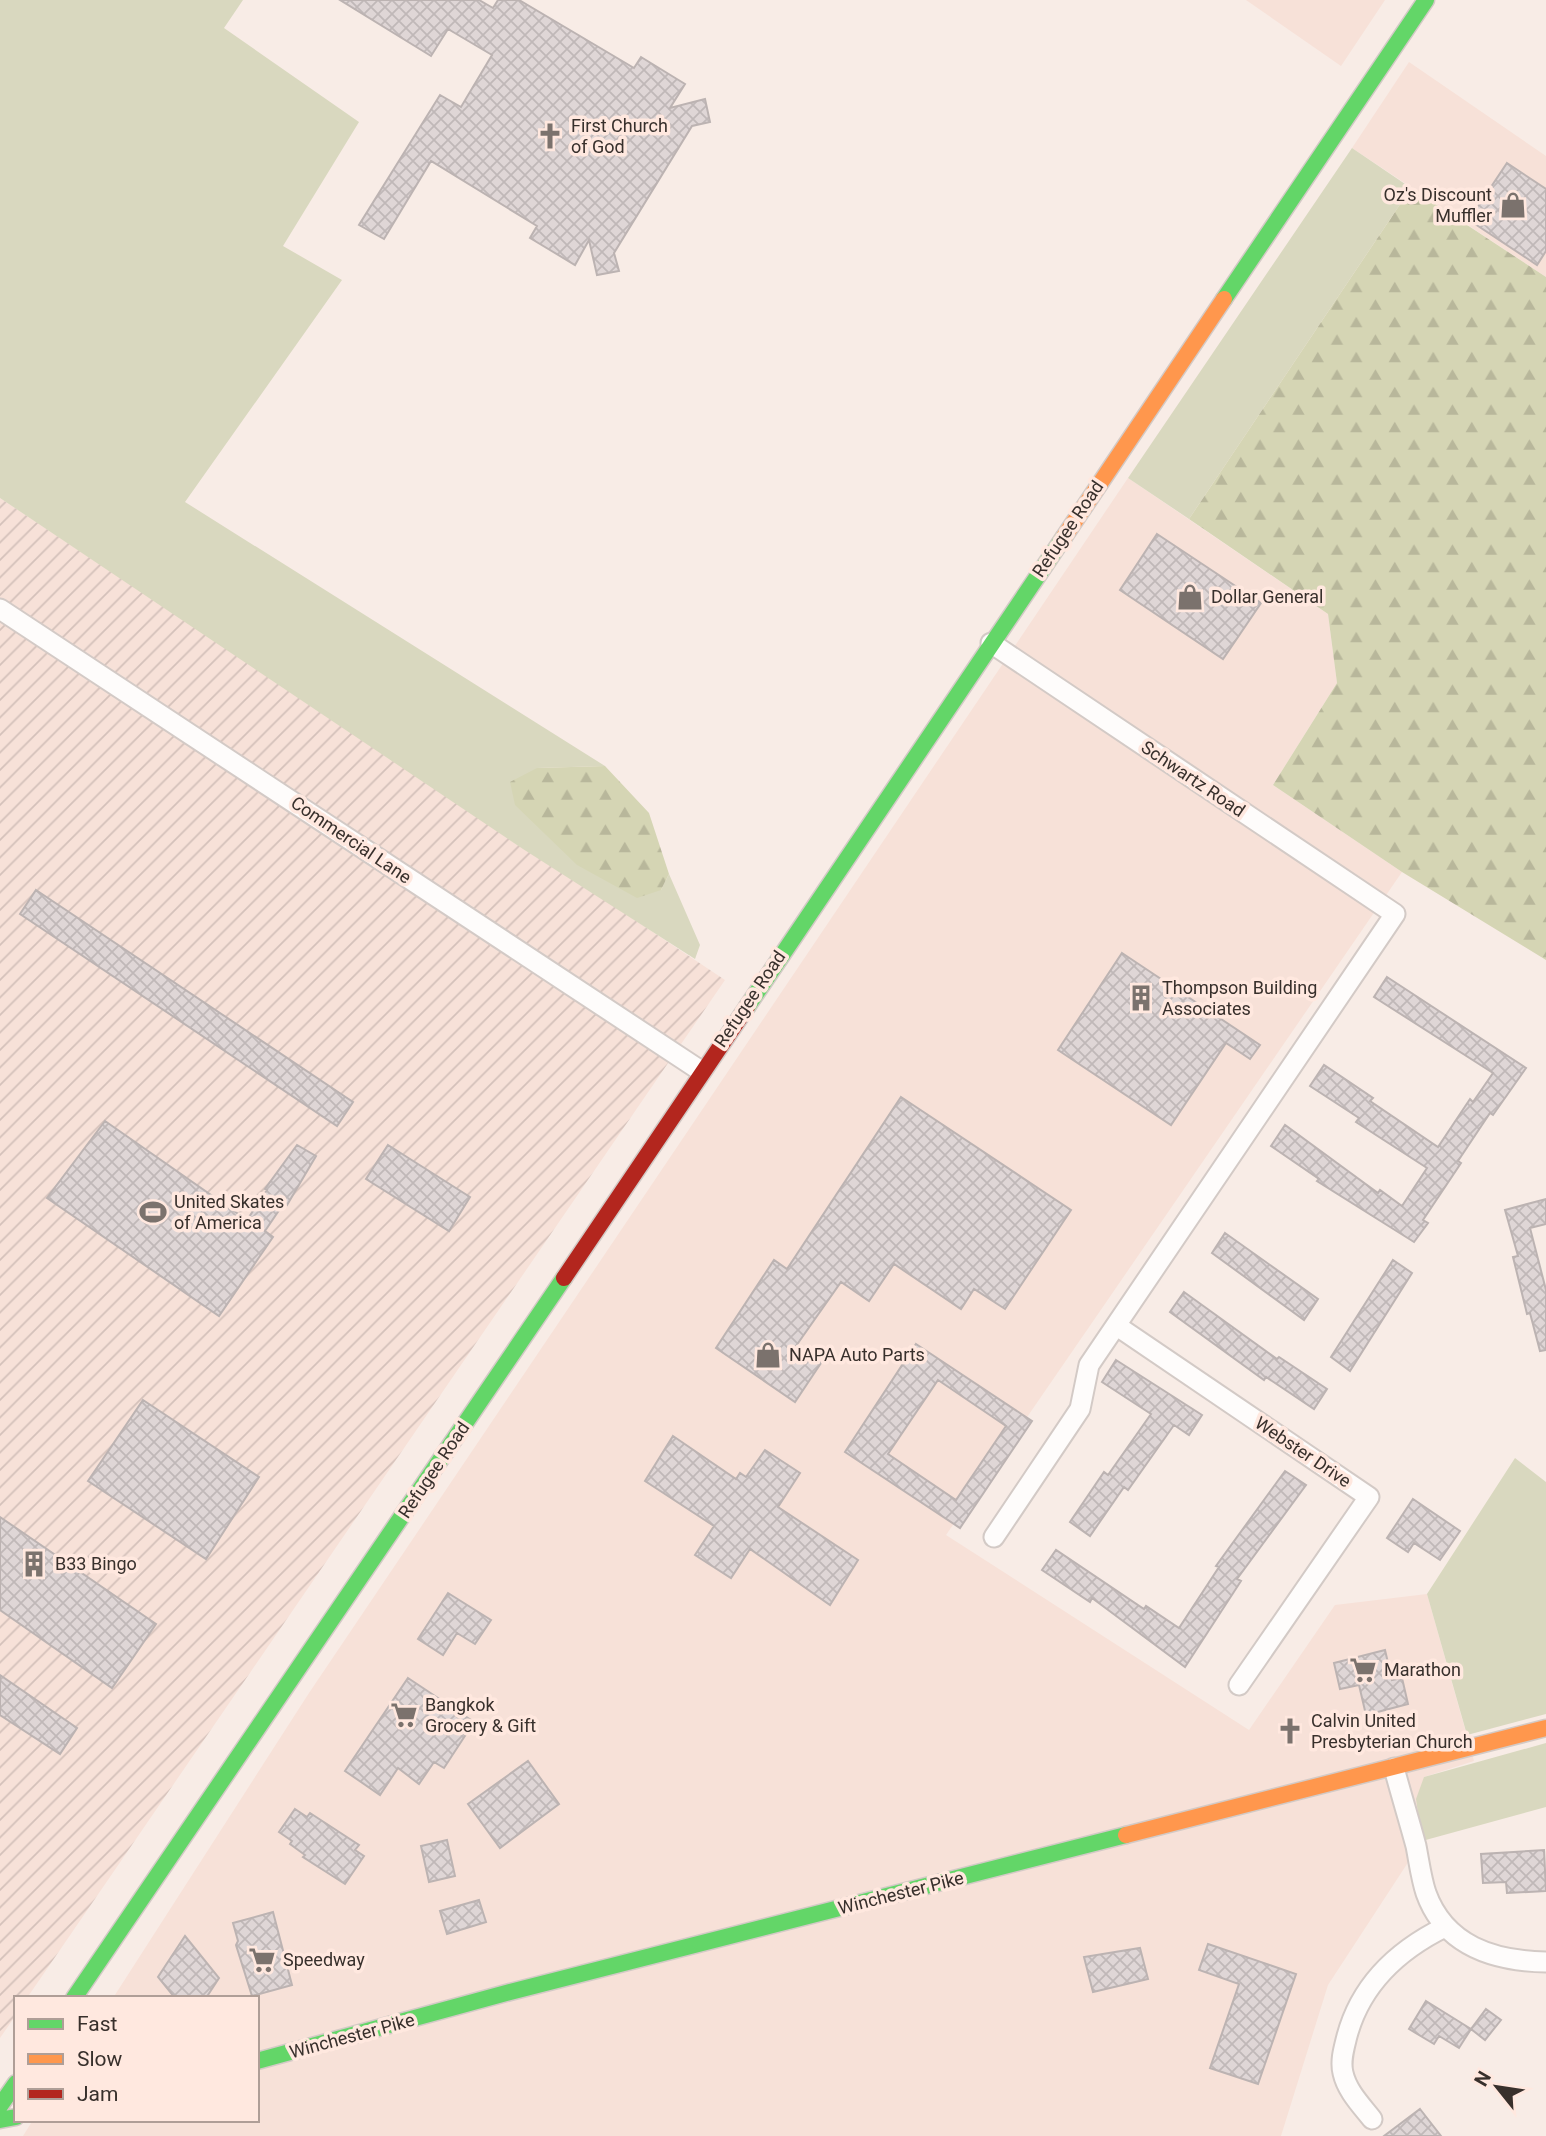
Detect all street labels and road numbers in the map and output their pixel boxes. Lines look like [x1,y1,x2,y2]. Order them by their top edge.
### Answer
street label: Refugee Road [1028,477,1108,581]
street label: Schwartz Road [1137,736,1249,821]
street label: Commercial Lane [287,792,415,888]
street label: Refugee Road [710,947,790,1051]
street label: Webster Drive [1251,1412,1355,1491]
street label: Refugee Road [394,1418,474,1522]
street label: Winchester Pike [836,1867,966,1918]
street label: Winchester Pike [287,2009,417,2062]

